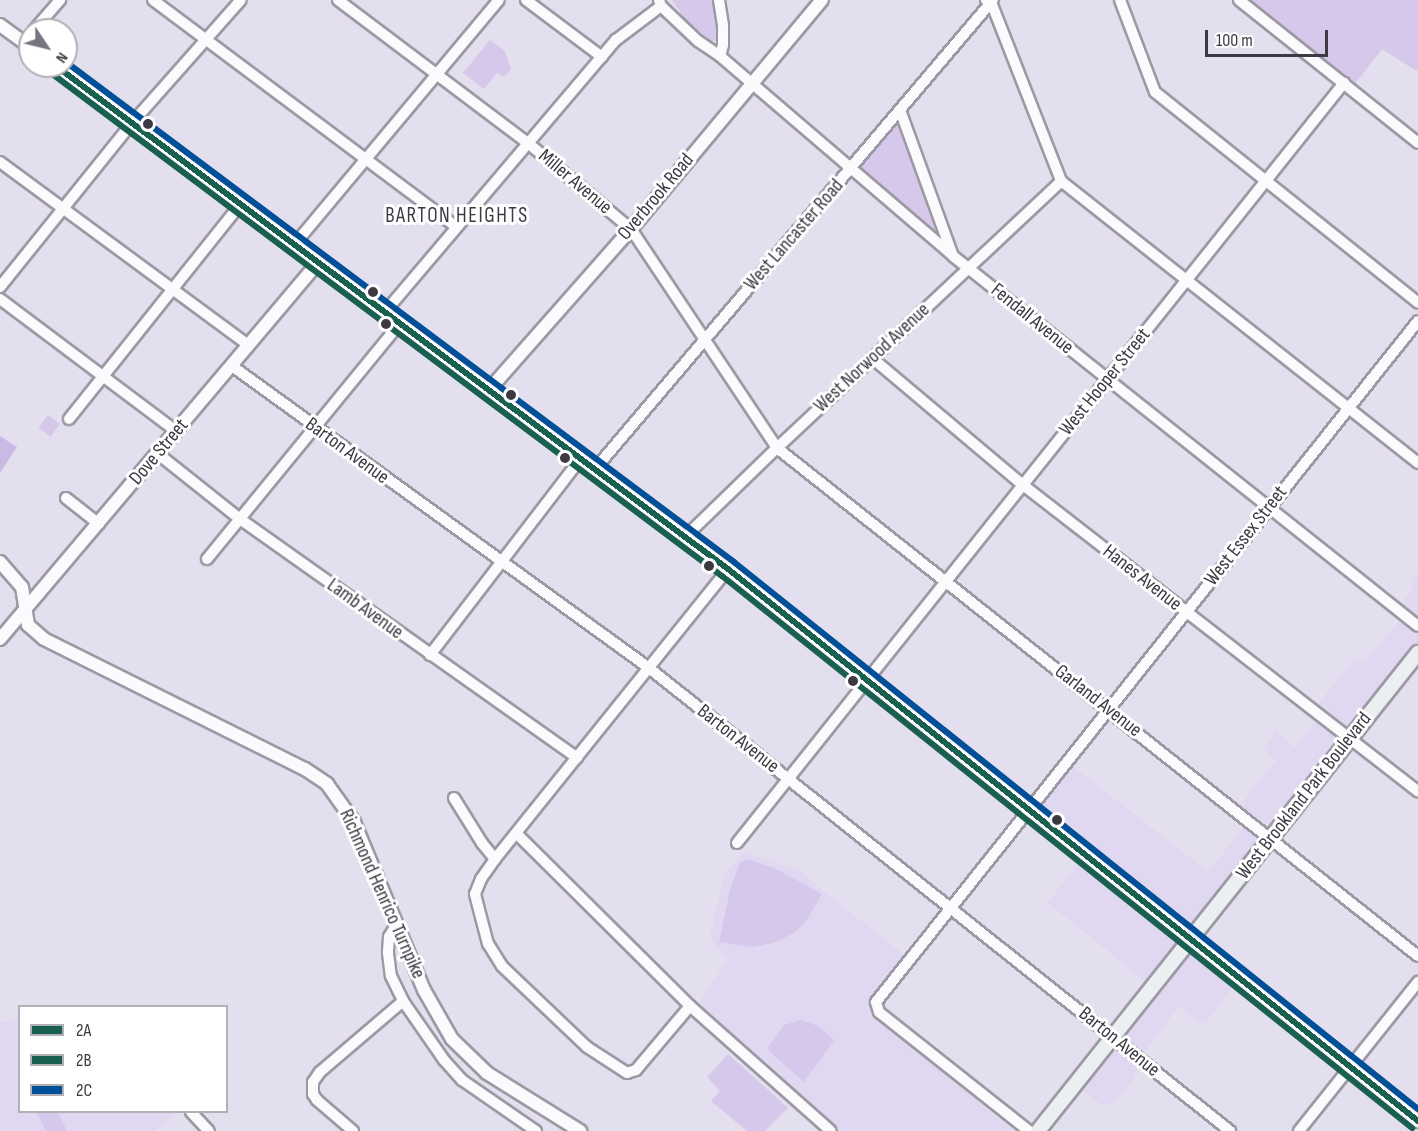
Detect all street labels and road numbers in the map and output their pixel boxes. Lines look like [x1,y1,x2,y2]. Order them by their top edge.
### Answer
street label: Miller Avenue [533,144,617,220]
street label: Overbrook Road [613,149,699,245]
street label: West Lancaster Road [739,174,849,296]
street label: Fendall Avenue [986,278,1078,360]
street label: West Norwood Avenue [809,298,935,418]
street label: West Hooper Street [1054,323,1156,441]
street label: Barton Avenue [300,413,394,489]
street label: Dove Street [124,414,194,490]
street label: West Essex Street [1200,481,1292,591]
street label: Hanes Avenue [1098,540,1186,616]
street label: Lamb Avenue [322,573,408,645]
street label: Garland Avenue [1050,660,1146,742]
street label: Barton Avenue [692,700,784,778]
street label: West Brookland Park Boulevard [1231,708,1377,884]
street label: Richmond Henrico Turnpike [334,806,430,982]
street label: Barton Avenue [1074,1002,1164,1082]

